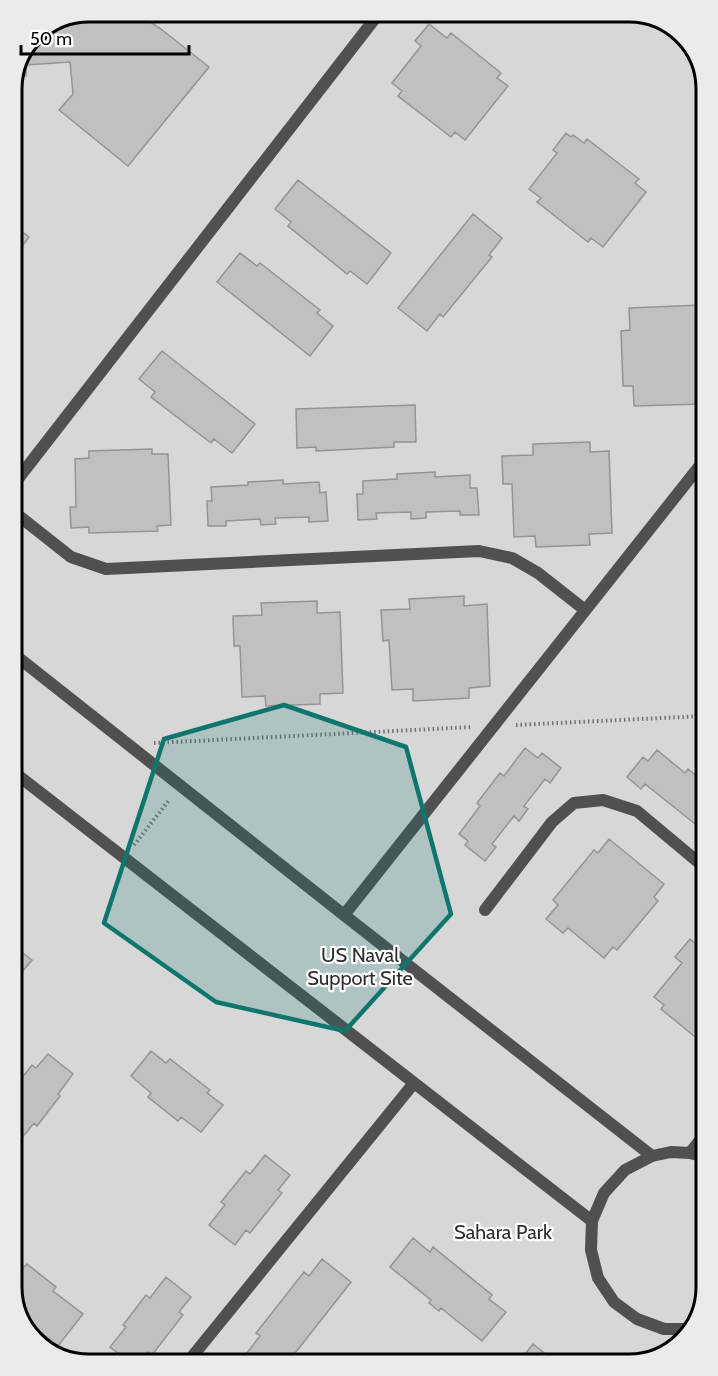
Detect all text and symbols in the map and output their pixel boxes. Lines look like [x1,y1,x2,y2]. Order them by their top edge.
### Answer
scale bar [21,18,189,56]
text: 50 m [30,28,72,50]
park label: US Naval Support Site [307,943,413,990]
park label: Sahara Park [454,1220,552,1244]

